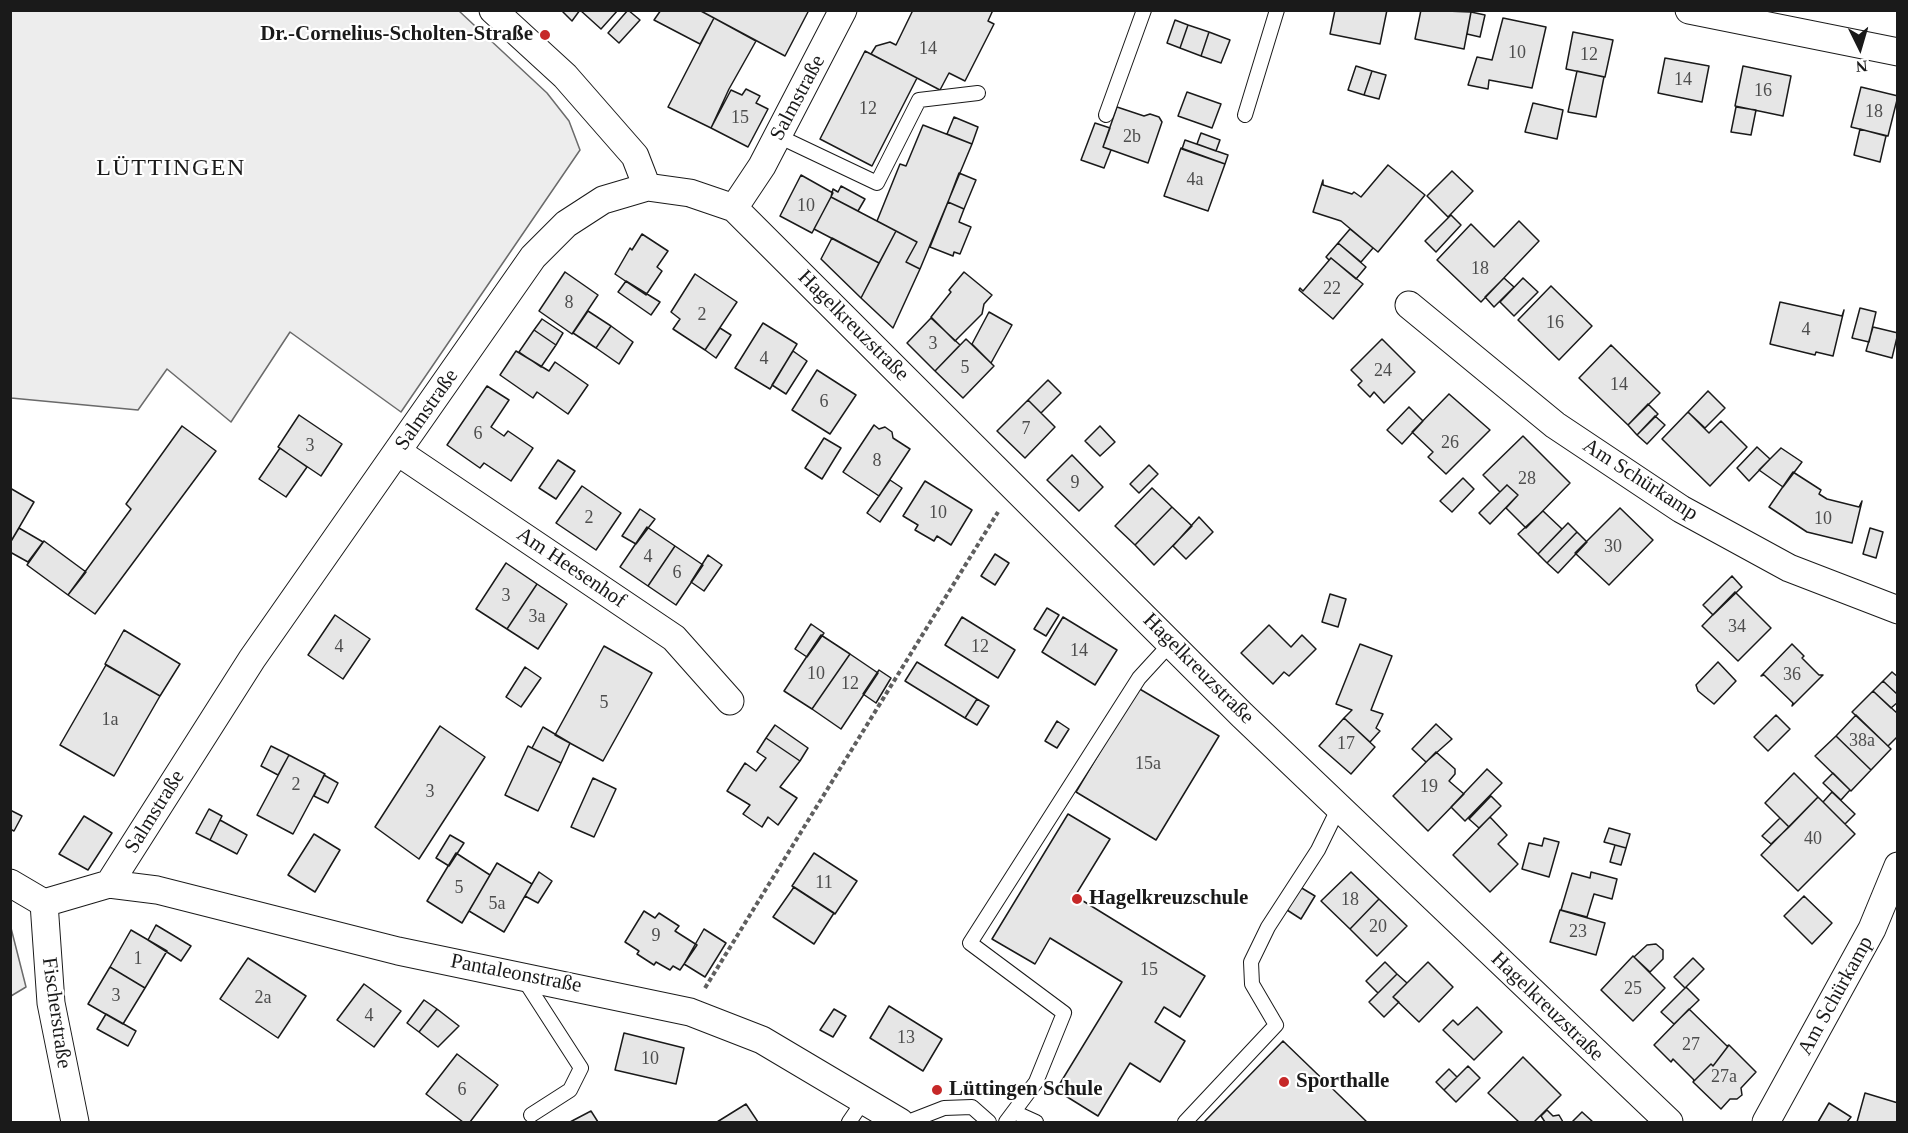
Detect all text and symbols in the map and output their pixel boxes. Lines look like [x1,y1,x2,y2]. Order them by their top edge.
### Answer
north arrow [1830,18,1890,78]
place label: Dr.-Cornelius-Scholten-Straße [260,22,533,48]
marker: Dr.-Cornelius-Scholten-Straße [538,28,552,42]
house number: 14 [919,38,937,60]
house number: 10 [1508,42,1526,64]
house number: 12 [1580,44,1598,66]
street label: Salmstraße [765,51,831,145]
text: N [1855,57,1868,75]
house number: 14 [1674,69,1692,91]
house number: 16 [1754,80,1772,102]
house number: 12 [859,98,877,120]
house number: 18 [1865,101,1883,123]
house number: 15 [731,107,749,129]
house number: 2b [1123,126,1141,148]
district label: LÜTTINGEN [96,155,246,183]
house number: 4a [1187,169,1203,191]
house number: 10 [797,195,815,217]
house number: 18 [1471,258,1489,280]
street label: Hagelkreuzstraße [792,265,914,387]
house number: 22 [1323,278,1341,300]
house number: 8 [564,292,574,314]
house number: 2 [698,304,706,326]
house number: 16 [1546,312,1564,334]
house number: 4 [1802,319,1810,341]
house number: 3 [928,333,938,355]
house number: 4 [760,348,768,370]
house number: 5 [960,357,970,379]
house number: 24 [1374,360,1392,382]
street label: Salmstraße [390,365,464,455]
house number: 14 [1610,374,1628,396]
house number: 6 [820,391,828,413]
house number: 7 [1022,418,1030,440]
house number: 6 [474,423,482,445]
house number: 26 [1441,432,1459,454]
street label: Am Schürkamp [1578,433,1702,527]
house number: 3 [306,435,314,457]
house number: 8 [872,450,882,472]
house number: 28 [1518,468,1536,490]
house number: 9 [1070,472,1080,494]
house number: 10 [929,502,947,524]
house number: 2 [584,507,594,529]
house number: 10 [1814,508,1832,530]
street label: Am Heesenhof [511,522,631,614]
house number: 30 [1604,536,1622,558]
house number: 4 [644,546,652,568]
house number: 6 [672,562,682,584]
house number: 3 [502,585,510,607]
house number: 3a [529,606,545,628]
street label: Hagelkreuzstraße [1137,608,1259,730]
house number: 34 [1728,616,1746,638]
house number: 4 [334,636,344,658]
house number: 12 [971,636,989,658]
house number: 14 [1070,640,1088,662]
house number: 10 [807,663,825,685]
house number: 36 [1783,664,1801,686]
house number: 12 [841,673,859,695]
house number: 5 [600,692,608,714]
house number: 1a [102,709,118,731]
house number: 38a [1849,730,1875,752]
house number: 17 [1337,733,1355,755]
house number: 15a [1135,753,1161,775]
street label: Salmstraße [120,766,190,858]
house number: 2 [292,774,300,796]
house number: 19 [1420,776,1438,798]
house number: 3 [426,781,434,803]
house number: 40 [1804,828,1822,850]
house number: 11 [815,872,833,894]
house number: 5 [454,877,464,899]
place label: Hagelkreuzschule [1089,886,1248,912]
house number: 18 [1341,889,1359,911]
marker: Hagelkreuzschule [1070,892,1084,906]
house number: 5a [489,893,505,915]
house number: 20 [1369,916,1387,938]
house number: 23 [1569,921,1587,943]
house number: 9 [652,925,660,947]
street label: Am Schürkamp [1793,932,1879,1060]
street label: Hagelkreuzstraße [1485,947,1609,1067]
house number: 1 [134,948,142,970]
street label: Pantaleonstraße [448,949,584,999]
street label: Fischerstraße [36,956,76,1070]
house number: 15 [1140,959,1158,981]
house number: 25 [1624,978,1642,1000]
house number: 3 [112,985,120,1007]
house number: 2a [255,987,271,1009]
house number: 4 [364,1005,374,1027]
house number: 13 [897,1027,915,1049]
house number: 27 [1682,1034,1700,1056]
house number: 10 [641,1048,659,1070]
house number: 27a [1711,1066,1737,1088]
place label: Sporthalle [1296,1069,1389,1095]
marker: Sporthalle [1277,1075,1291,1089]
place label: Lüttingen Schule [949,1077,1102,1103]
house number: 6 [458,1079,466,1101]
marker: Lüttingen Schule [930,1083,944,1097]

